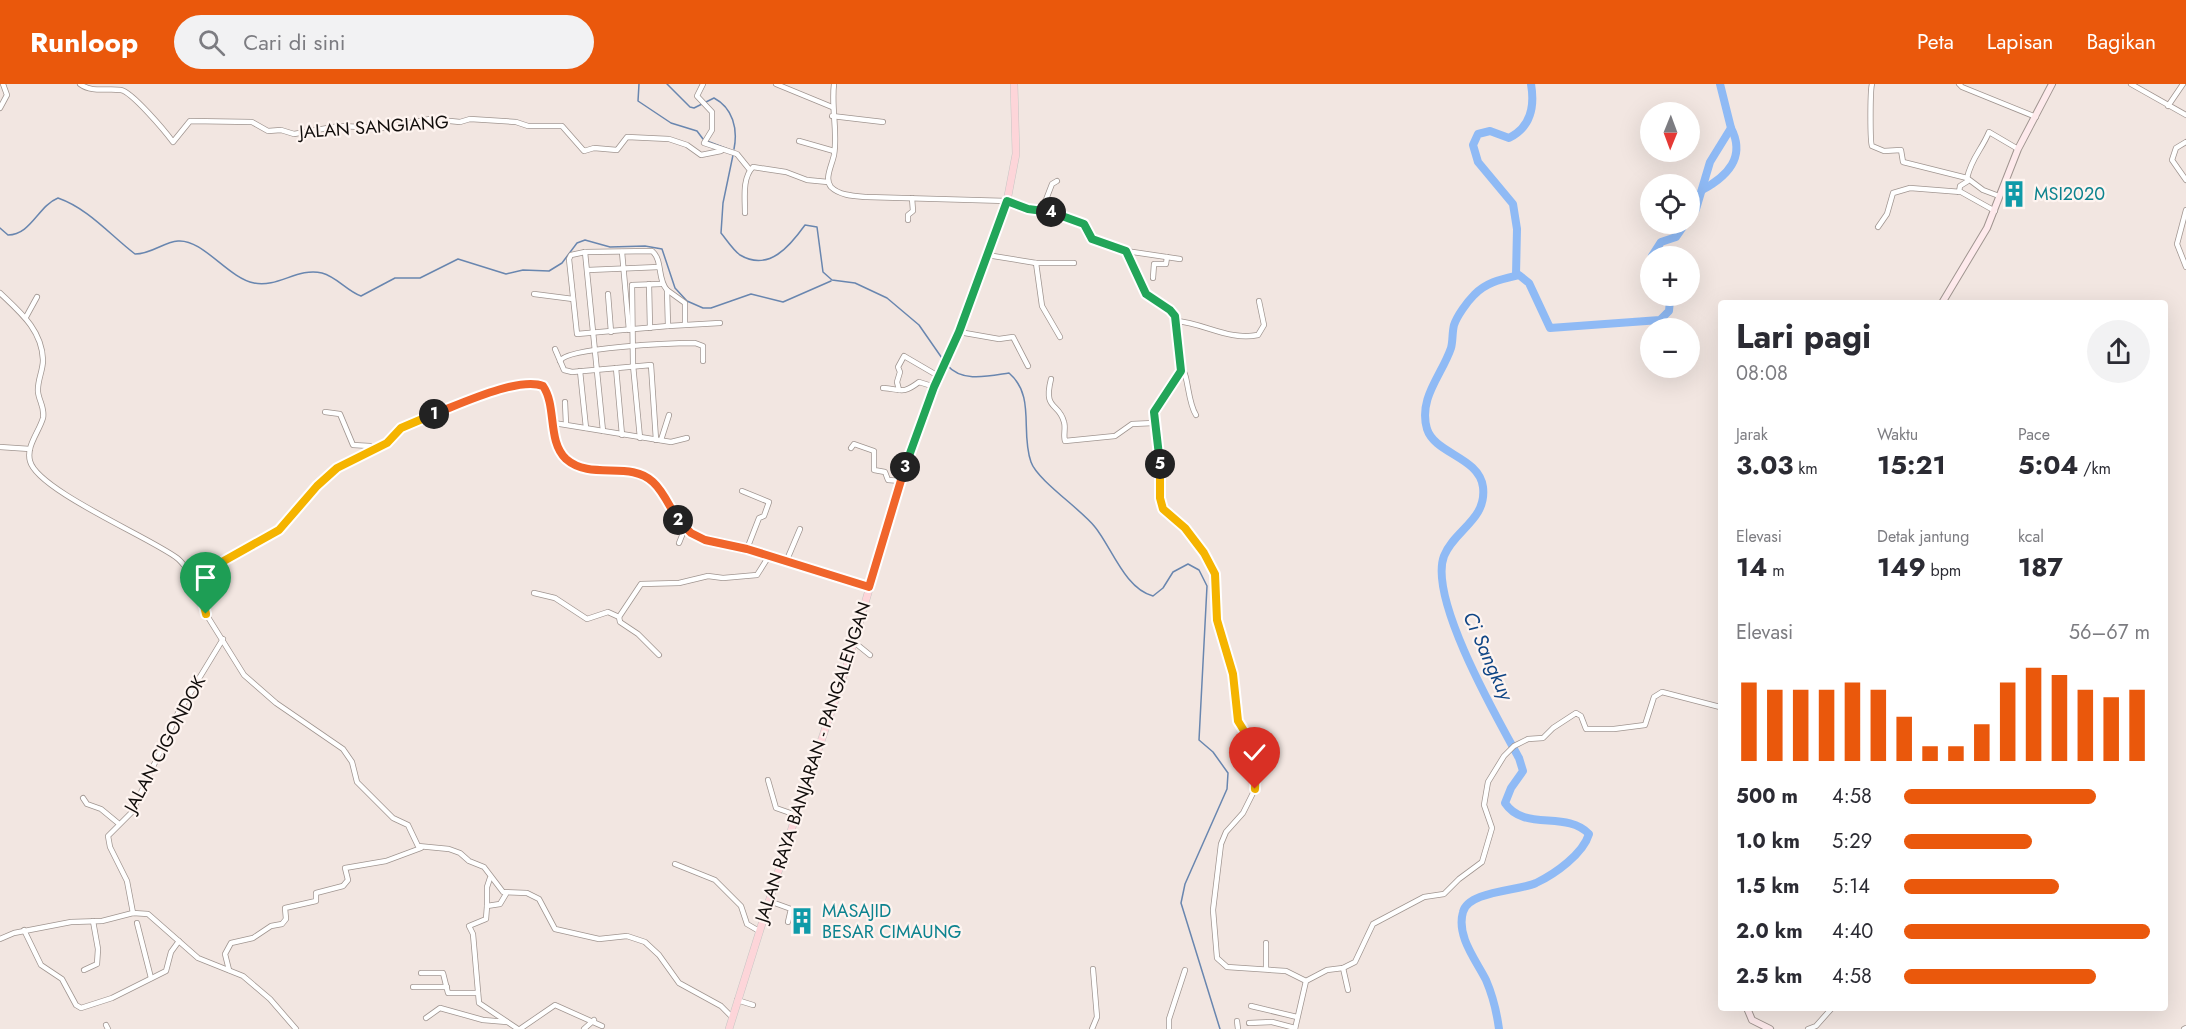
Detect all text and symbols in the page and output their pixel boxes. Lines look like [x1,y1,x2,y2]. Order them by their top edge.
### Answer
search box [174,15,594,69]
text: Runloop [30,22,138,63]
icon: search [195,26,228,59]
text: Cari di sini [243,26,345,58]
text: Peta [1917,27,1954,57]
text: Lapisan [1987,27,2053,57]
text: Bagikan [2086,27,2156,57]
north arrow [1640,102,1700,162]
map controls [1640,102,1700,378]
street label: JALAN SANGIANG [296,109,450,145]
button: locate [1640,174,1700,234]
building icon: MSI2020 [1999,179,2029,209]
place label: MSI2020 [2034,181,2105,207]
pin: 4 [1036,197,1066,227]
text: 4 [1045,200,1057,223]
button: + [1640,246,1700,306]
text: Lari pagi [1736,313,1871,360]
button: − [1640,318,1700,378]
button: share [2087,320,2150,383]
text: 08:08 [1736,359,1788,388]
pin: 1 [419,399,449,429]
text: 1 [430,402,438,425]
text: Jarak [1736,423,1768,446]
text: Waktu [1877,423,1918,446]
text: Pace [2018,423,2050,446]
text: 3.03 [1736,446,1794,484]
text: 15:21 [1877,446,1946,484]
text: 5:04 [2018,446,2079,484]
pin: 5 [1145,449,1175,479]
pin: 3 [890,452,920,482]
text: 5 [1155,452,1165,475]
text: 3 [900,455,910,478]
text: km [1794,457,1818,480]
text: /km [2079,457,2111,480]
pin: 2 [663,505,693,535]
text: 2 [673,508,683,531]
text: Elevasi [1736,525,1782,548]
text: Detak jantung [1877,525,1969,548]
text: kcal [2018,525,2044,548]
text: 14 [1736,548,1767,586]
text: 149 [1877,548,1926,586]
text: 187 [2018,548,2063,586]
pin [180,552,231,614]
text: m [1767,559,1785,582]
text: bpm [1926,559,1961,582]
icon: arrive [189,561,222,594]
street label: JALAN RAYA BANJARAN - PANGALENGAN [748,598,877,927]
water label: Ci Sangkuy [1456,607,1521,706]
text: Elevasi [1736,618,1793,647]
text: 56–67 m [2069,618,2150,647]
street label: JALAN CIGONDOK [117,670,212,819]
pin [1229,727,1280,789]
icon: check [1238,736,1271,769]
text: 500 m [1736,782,1798,811]
text: 4:58 [1832,782,1872,811]
text: 1.0 km [1736,827,1800,856]
text: 5:29 [1832,827,1872,856]
text: 1.5 km [1736,872,1799,901]
text: 5:14 [1832,872,1870,901]
place label: MASAJID BESAR CIMAUNG [822,898,962,945]
building icon: MASAJID BESAR CIMAUNG [787,906,817,936]
text: 2.0 km [1736,917,1803,946]
text: 4:40 [1832,917,1873,946]
text: 2.5 km [1736,962,1802,991]
text: 4:58 [1832,962,1872,991]

